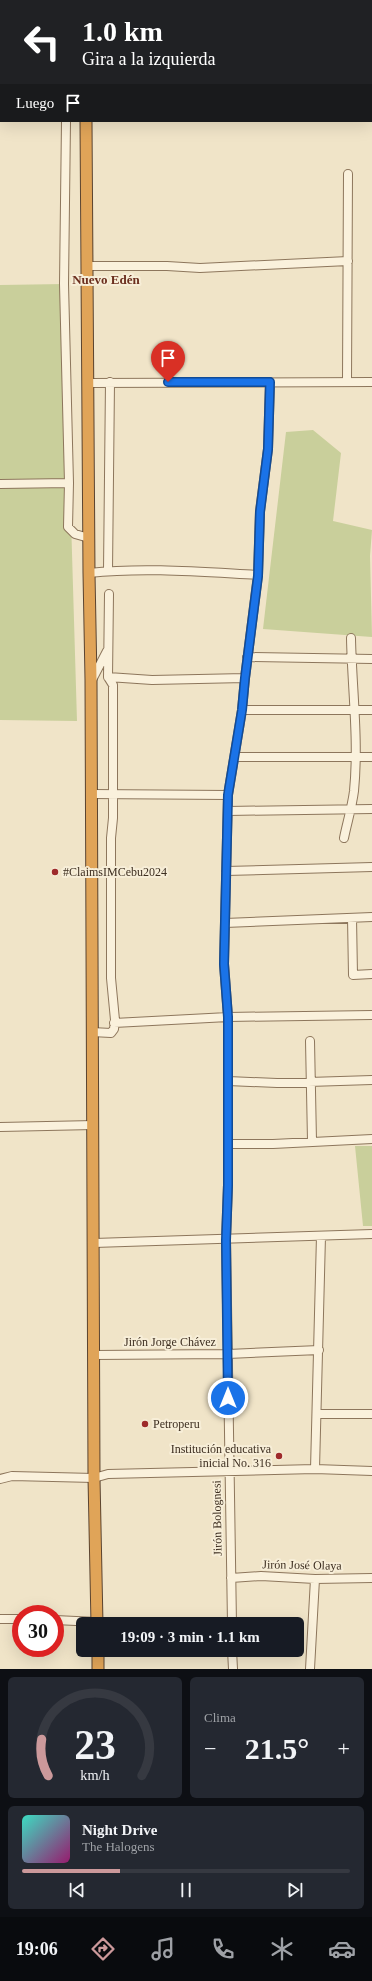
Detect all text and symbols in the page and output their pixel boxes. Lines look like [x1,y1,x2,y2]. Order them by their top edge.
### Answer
icon: left [16,16,68,68]
text: 1.0 km [82,16,163,47]
text: Gira a la izquierda [82,49,215,69]
icon: arrive [62,92,84,114]
text: Luego [16,95,54,111]
district label: Nuevo Edén [72,272,141,287]
pin [151,341,185,382]
icon: arrive [157,347,179,369]
place label: #ClaimsIMCebu2024 [63,865,167,879]
marker: #ClaimsIMCebu2024 [50,867,60,877]
street label: Jirón Jorge Chávez [124,1335,216,1349]
position arrow [207,1377,249,1419]
place label: Petroperu [153,1417,200,1431]
marker: Petroperu [140,1419,150,1429]
place label: Institución educativa inicial No. 316 [171,1442,272,1470]
marker: Institución educativa inicial No. 316 [274,1451,284,1461]
street label: Jirón Bolognesi [209,1479,225,1556]
street label: Jirón José Olaya [262,1557,342,1573]
speed limit sign: 30 [12,1605,64,1657]
text: 19:09 · 3 min · 1.1 km [120,1629,260,1645]
text: Clima [204,1710,236,1725]
text: 23 [74,1721,116,1767]
text: 21.5° [245,1732,309,1765]
text: − [204,1736,216,1761]
text: + [338,1736,350,1761]
text: km/h [80,1766,110,1782]
text: Night Drive [82,1822,157,1838]
text: The Halogens [82,1839,155,1854]
icon: previous [66,1879,88,1901]
icon: pause [175,1879,197,1901]
icon: next [284,1879,306,1901]
icon: directions [89,1935,117,1963]
icon: music [149,1935,177,1963]
icon: phone [209,1935,237,1963]
icon: climate [268,1935,296,1963]
icon: car [328,1935,356,1963]
text: 19:06 [16,1939,58,1959]

